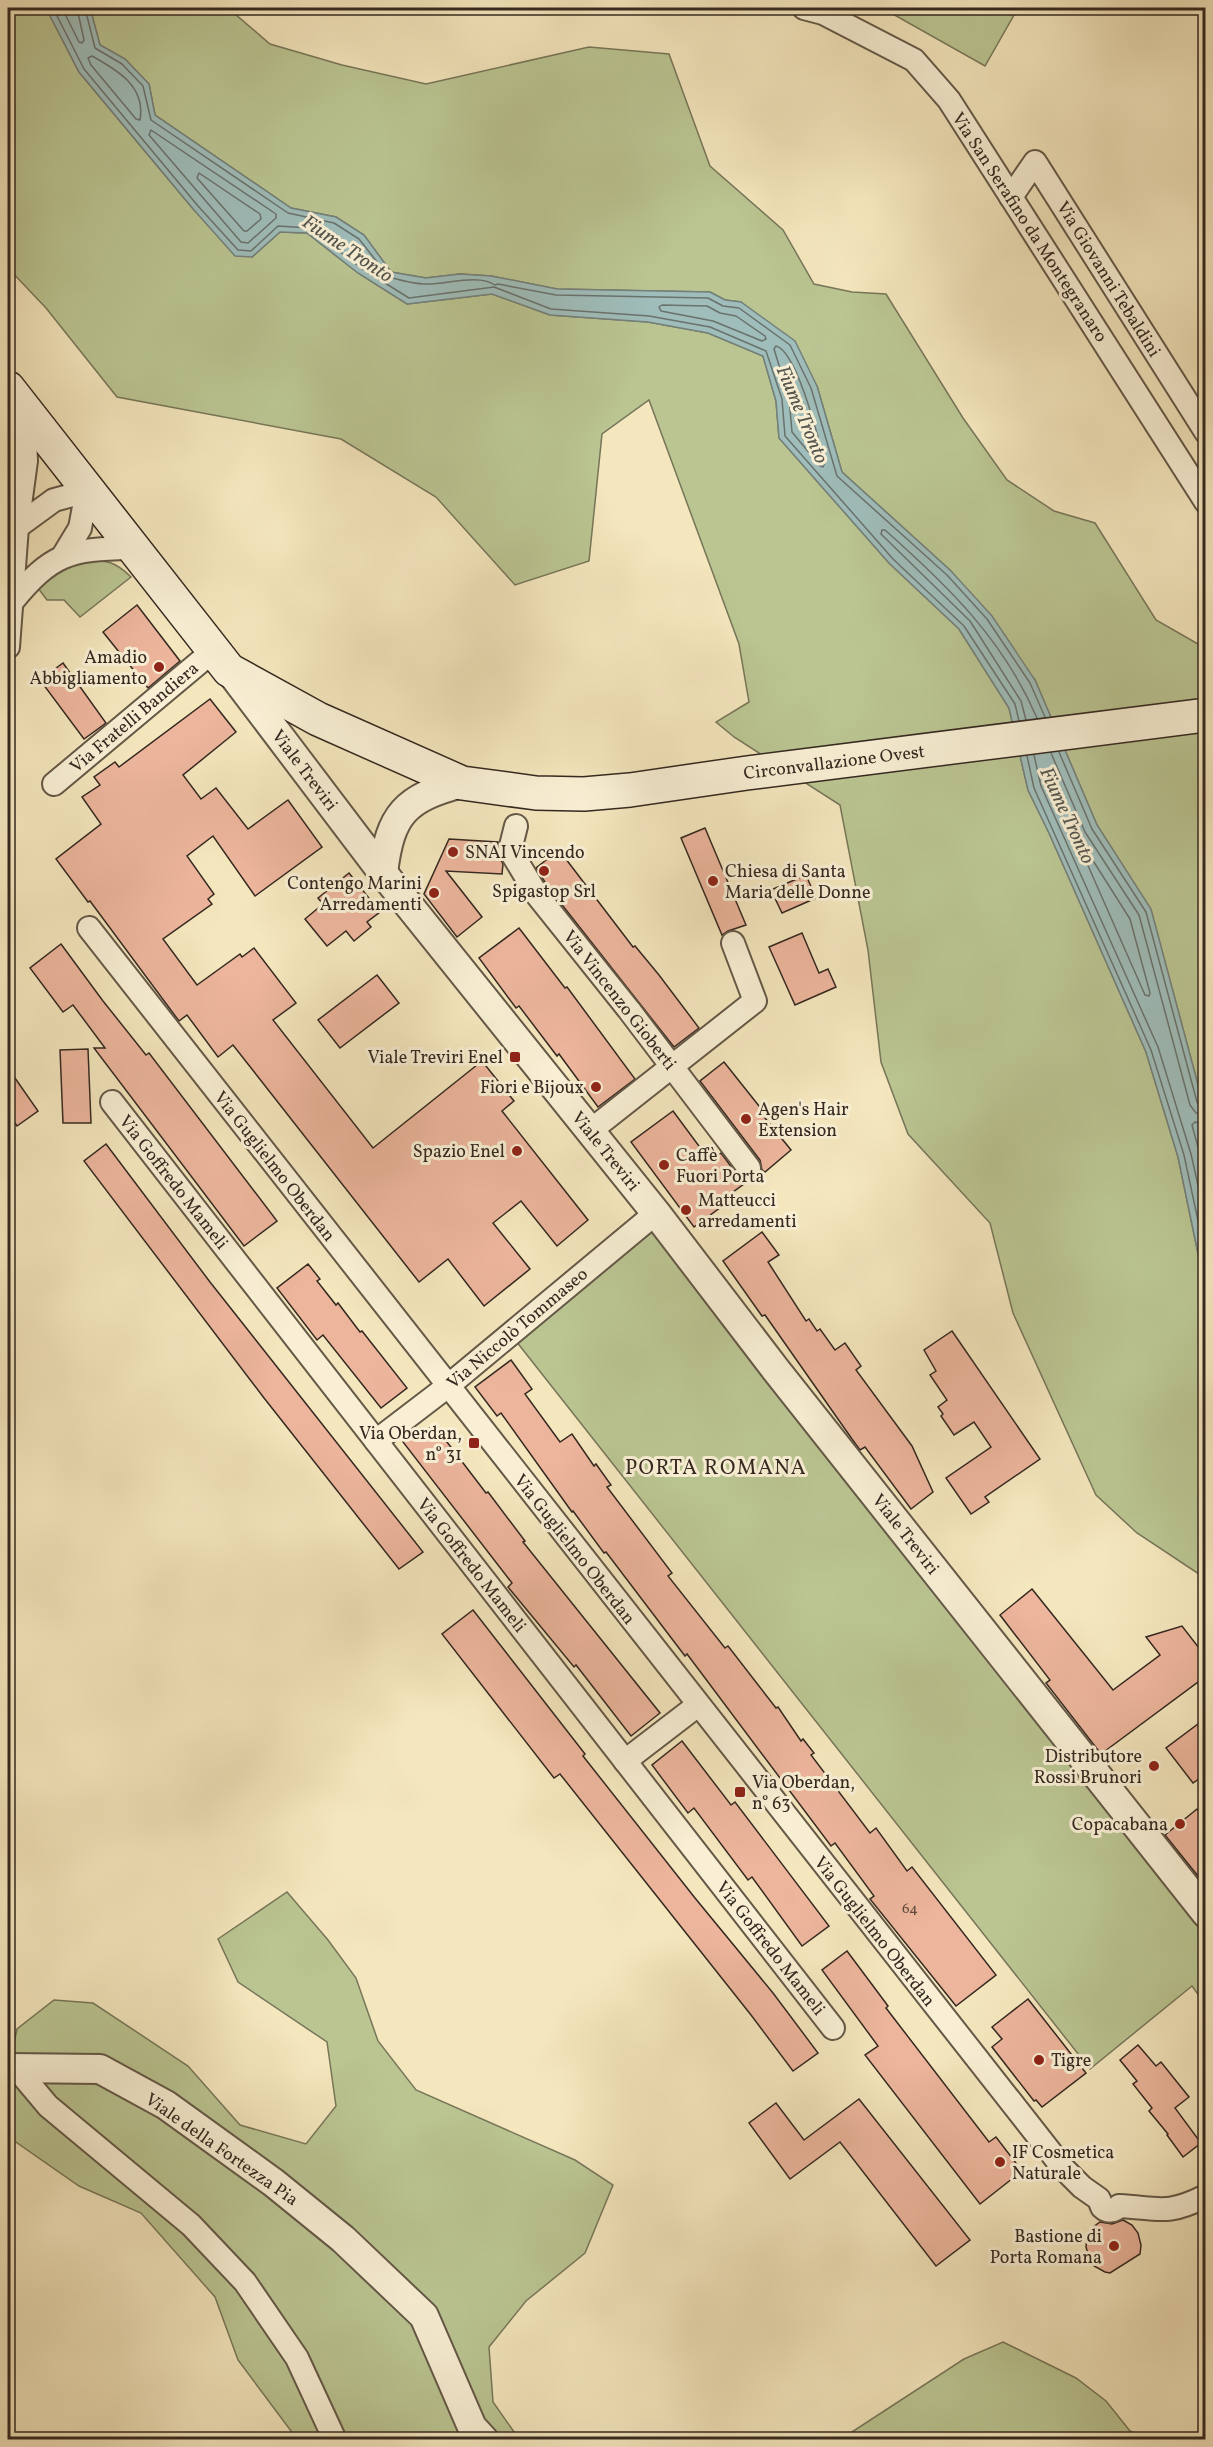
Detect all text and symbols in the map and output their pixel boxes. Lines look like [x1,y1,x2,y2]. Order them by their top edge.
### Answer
street label: Via San Serafino da Montegranaro [945,108,1113,348]
street label: Via Giovanni Tebaldini [1050,197,1166,363]
water label: Fiume Tronto [296,209,398,290]
water label: Fiume Tronto [768,361,834,468]
place label: Amadio Abbigliamento [30,646,147,692]
street label: Via Fratelli Bandiera [65,657,205,780]
marker: Amadio Abbigliamento [152,660,166,674]
street label: Viale Treviri [265,725,343,817]
street label: Circonvallazione Ovest [742,740,926,787]
water label: Fiume Tronto [1032,763,1101,869]
place label: SNAI Vincendo [465,841,585,866]
marker: SNAI Vincendo [446,845,460,859]
place label: Chiesa di Santa Maria delle Donne [725,860,871,906]
marker: Spigastop Srl [537,864,551,878]
place label: Contengo Marini Arredamenti [287,872,422,918]
marker: Chiesa di Santa Maria delle Donne [706,874,720,888]
place label: Spigastop Srl [492,880,596,905]
marker: Contengo Marini Arredamenti [427,886,441,900]
street label: Via Vincenzo Gioberti [556,926,682,1076]
place label: Viale Treviri Enel [368,1046,503,1071]
marker: Viale Treviri Enel [508,1050,522,1064]
place label: Fiori e Bijoux [480,1076,584,1101]
marker: Fiori e Bijoux [589,1080,603,1094]
street label: Via Guglielmo Oberdan [207,1086,341,1248]
place label: Agen's Hair Extension [758,1098,849,1144]
street label: Viale Treviri [565,1107,645,1197]
street label: Via Goffredo Mameli [112,1110,233,1255]
marker: Agen's Hair Extension [739,1112,753,1126]
place label: Spazio Enel [413,1140,505,1165]
marker: Spazio Enel [510,1144,524,1158]
place label: Caffè Fuori Porta [676,1144,764,1190]
marker: Caffè Fuori Porta [657,1158,671,1172]
place label: Matteucci arredamenti [698,1189,797,1235]
marker: Matteucci arredamenti [679,1203,693,1217]
street label: Via Niccolò Tommaseo [442,1263,594,1396]
place label: Via Oberdan, n° 31 [359,1422,462,1468]
marker: Via Oberdan, n° 31 [467,1436,481,1450]
district label: PORTA ROMANA [625,1454,807,1483]
street label: Via Guglielmo Oberdan [507,1469,641,1631]
street label: Viale Treviri [865,1489,944,1581]
street label: Via Goffredo Mameli [410,1493,531,1638]
place label: Distributore Rossi Brunori [1034,1745,1142,1791]
marker: Distributore Rossi Brunori [1147,1759,1161,1773]
place label: Via Oberdan, n° 63 [752,1771,855,1817]
marker: Via Oberdan, n° 63 [733,1785,747,1799]
place label: Copacabana [1072,1813,1168,1838]
marker: Copacabana [1173,1817,1187,1831]
street label: Via Guglielmo Oberdan [807,1851,941,2013]
street label: Via Goffredo Mameli [709,1876,830,2021]
house number: 64 [902,1899,918,1920]
place label: Tigre [1051,2049,1091,2074]
marker: Tigre [1032,2053,1046,2067]
street label: Viale della Fortezza Pia [140,2088,303,2213]
place label: IF Cosmetica Naturale [1012,2141,1114,2187]
marker: IF Cosmetica Naturale [993,2155,1007,2169]
place label: Bastione di Porta Romana [990,2225,1102,2271]
marker: Bastione di Porta Romana [1107,2239,1121,2253]

